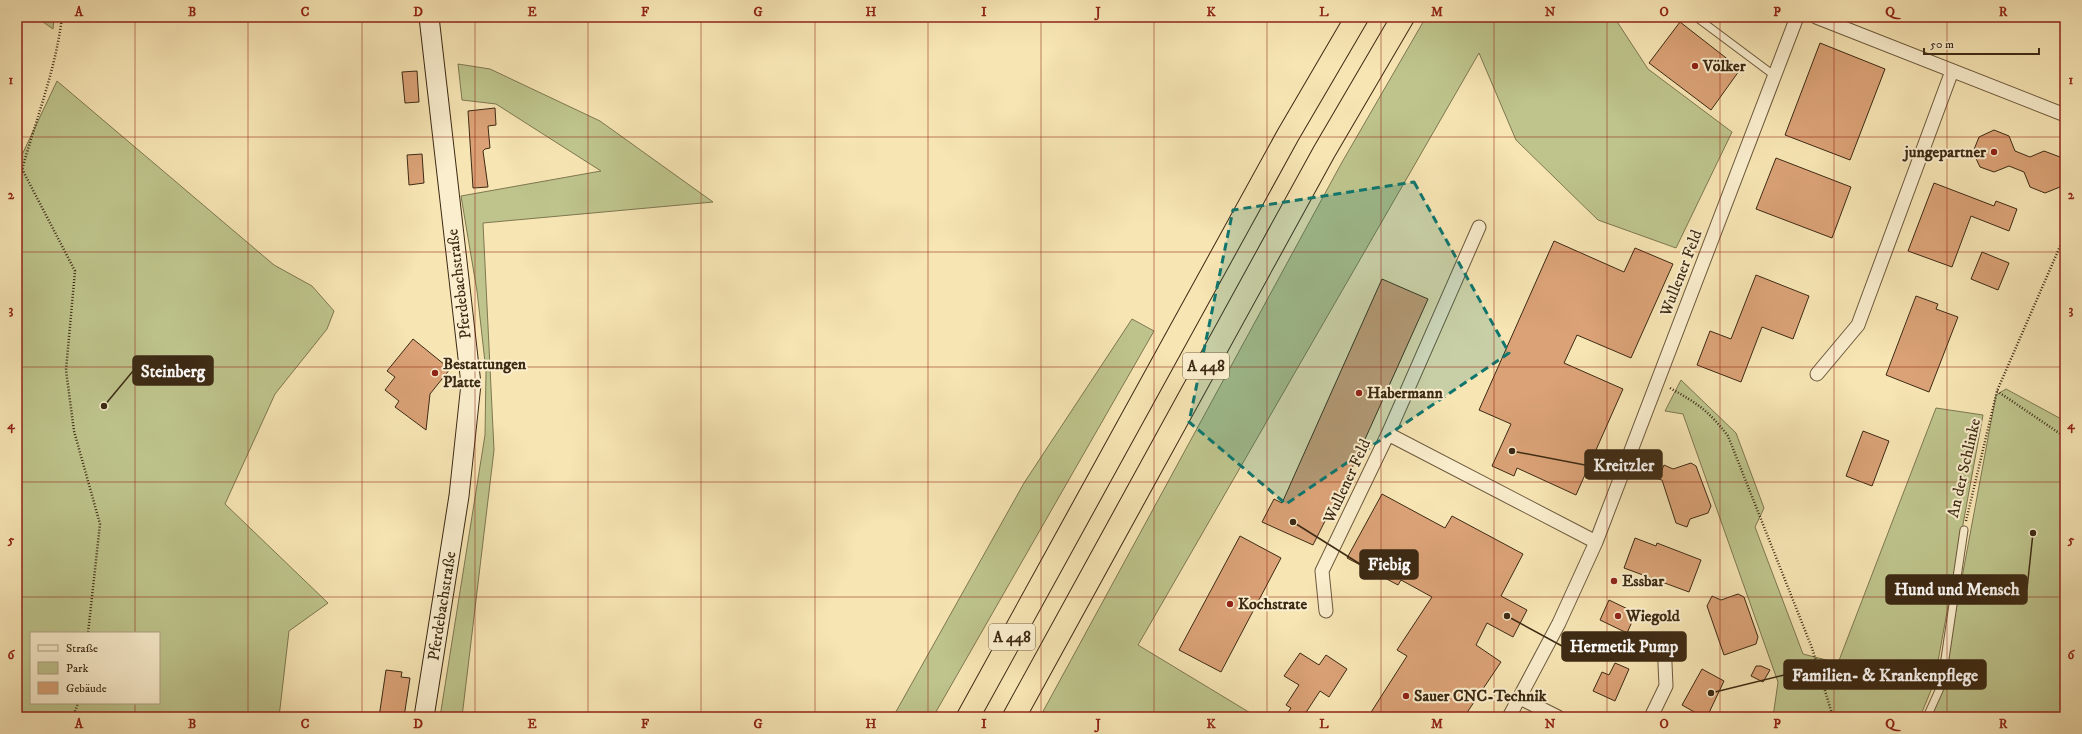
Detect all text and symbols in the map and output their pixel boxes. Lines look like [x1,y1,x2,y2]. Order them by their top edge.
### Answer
text: A [74,4,84,20]
text: B [188,4,196,20]
text: C [301,4,310,20]
text: D [413,4,423,20]
text: E [527,4,537,20]
text: F [641,4,650,20]
text: G [753,4,763,20]
text: H [866,4,877,20]
text: I [981,4,987,20]
text: J [1093,4,1101,21]
text: K [1206,4,1216,20]
text: L [1319,4,1329,20]
text: M [1431,4,1443,20]
text: N [1545,4,1556,20]
text: O [1659,4,1669,20]
text: P [1773,4,1781,20]
text: Q [1885,4,1901,20]
text: R [1999,4,2008,20]
scale bar [1924,30,2039,56]
text: 50 m [1930,37,1954,52]
place label: Völker [1702,56,1747,76]
marker: Völker [1690,61,1700,71]
text: 1 [9,72,14,88]
text: 1 [2069,72,2074,88]
place label: jungepartner [1902,142,1987,162]
marker: jungepartner [1989,147,1999,157]
text: 2 [8,187,15,203]
text: 2 [2068,187,2075,203]
street label: Wullener Feld [1655,227,1707,320]
street label: Pferdebachstraße [442,228,476,340]
text: 3 [9,302,14,318]
text: 3 [2069,302,2074,318]
road number: A 448 [1183,353,1229,379]
place label: Bestattungen Platte [443,354,527,392]
callout: Steinberg [133,356,213,385]
text: Steinberg [141,361,206,383]
marker: Bestattungen Platte [430,368,440,378]
place label: Habermann [1367,383,1443,403]
marker: Habermann [1354,388,1364,398]
street label: An der Schlinke [1943,416,1985,520]
text: 4 [6,417,15,434]
text: 4 [2066,417,2075,434]
street label: Wullener Feld [1318,436,1375,527]
callout: Kreitzler [1585,450,1662,479]
text: Kreitzler [1594,455,1655,477]
text: 5 [7,532,15,548]
text: 5 [2067,532,2075,548]
street label: Pferdebachstraße [423,549,461,662]
callout: Fiebig [1360,550,1418,579]
text: Fiebig [1368,554,1411,576]
place label: Essbar [1622,571,1665,591]
callout: Hund und Mensch [1886,575,2027,604]
marker: Essbar [1609,576,1619,586]
text: Hund und Mensch [1894,579,2020,601]
place label: Kochstrate [1238,594,1307,614]
marker: Kochstrate [1225,599,1235,609]
place label: Wiegold [1625,606,1681,626]
marker: Wiegold [1613,611,1623,621]
road number: A 448 [989,624,1035,650]
legend [30,632,160,704]
callout: Hermetik Pump [1562,632,1686,661]
text: Hermetik Pump [1570,636,1679,658]
text: Straße [66,641,98,656]
text: 6 [8,647,16,663]
text: 6 [2068,647,2076,663]
callout: Familien- & Krankenpflege [1784,660,1986,689]
text: Park [66,661,88,676]
text: Familien- & Krankenpflege [1792,665,1978,687]
text: Gebäude [66,681,107,696]
place label: Sauer CNC-Technik [1414,686,1548,706]
marker: Sauer CNC-Technik [1401,691,1411,701]
text: A [74,716,84,732]
text: B [188,716,196,732]
text: C [301,716,310,732]
text: D [413,716,423,732]
text: E [527,716,537,732]
text: F [641,716,650,732]
text: G [753,716,763,732]
text: H [866,716,877,732]
text: I [981,716,987,732]
text: J [1093,716,1101,733]
text: K [1206,716,1216,732]
text: L [1319,716,1329,732]
text: M [1431,716,1443,732]
text: N [1545,716,1556,732]
text: O [1659,716,1669,732]
text: P [1773,716,1781,732]
text: Q [1885,716,1901,732]
text: R [1999,716,2008,732]

